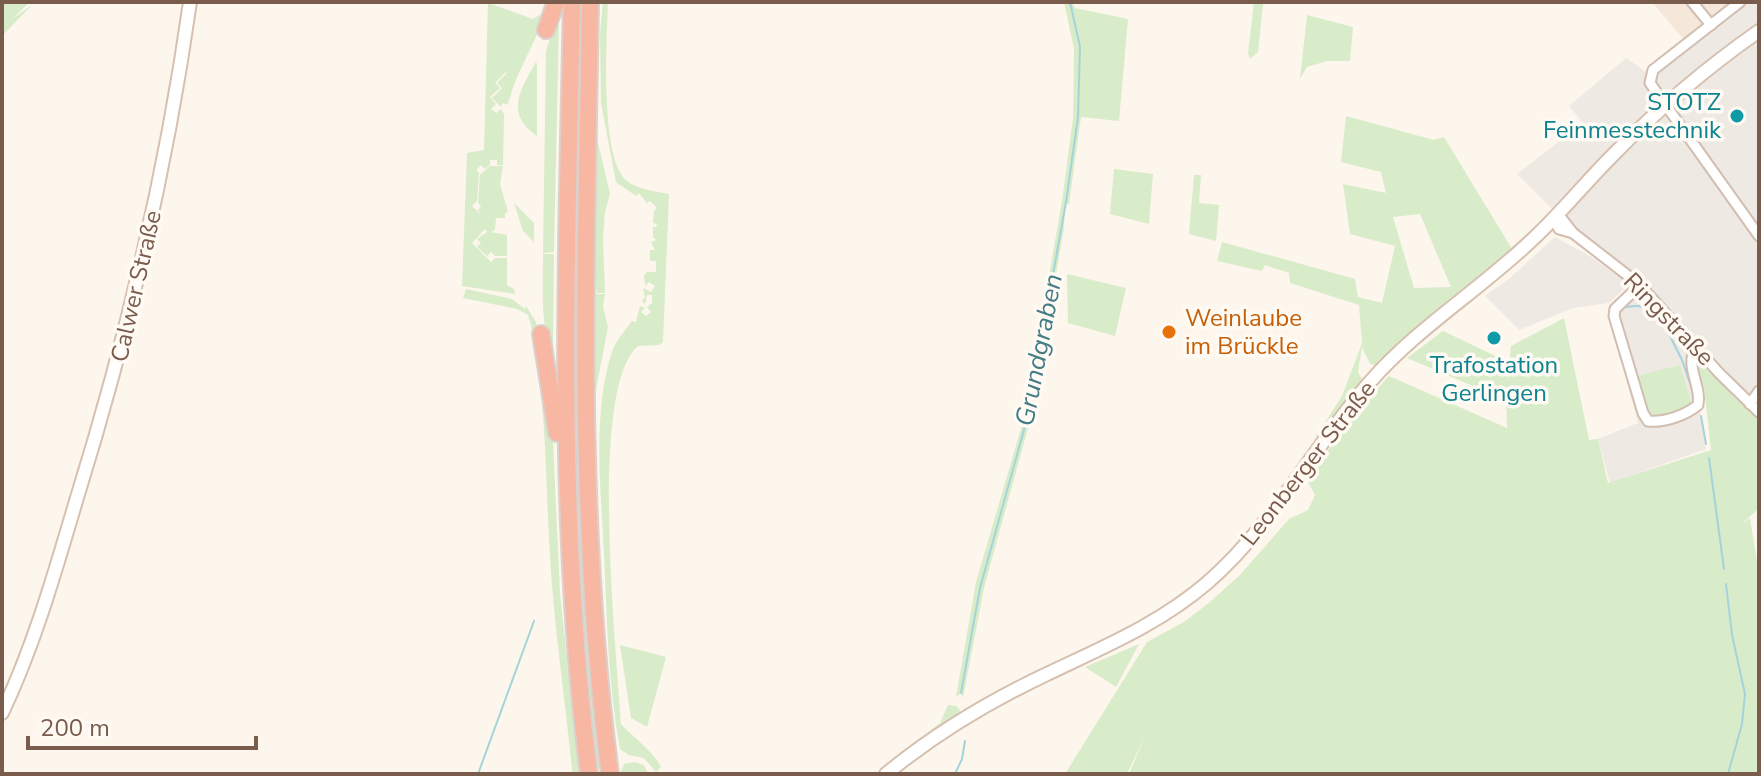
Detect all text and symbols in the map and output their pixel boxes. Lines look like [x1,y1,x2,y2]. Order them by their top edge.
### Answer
place label: STOTZ Feinmesstechnik [1543,86,1722,146]
marker: STOTZ Feinmesstechnik [1728,107,1746,125]
street label: Calwer Straße [103,207,169,365]
street label: Ringstraße [1617,265,1721,373]
water label: Grundgraben [1007,271,1071,429]
place label: Weinlaube im Brückle [1185,302,1302,362]
marker: Weinlaube im Brückle [1160,323,1178,341]
marker: Trafostation Gerlingen [1485,329,1503,347]
place label: Trafostation Gerlingen [1430,349,1558,409]
street label: Leonberger Straße [1233,374,1383,552]
scale bar [28,700,256,750]
text: 200 m [40,712,110,744]

